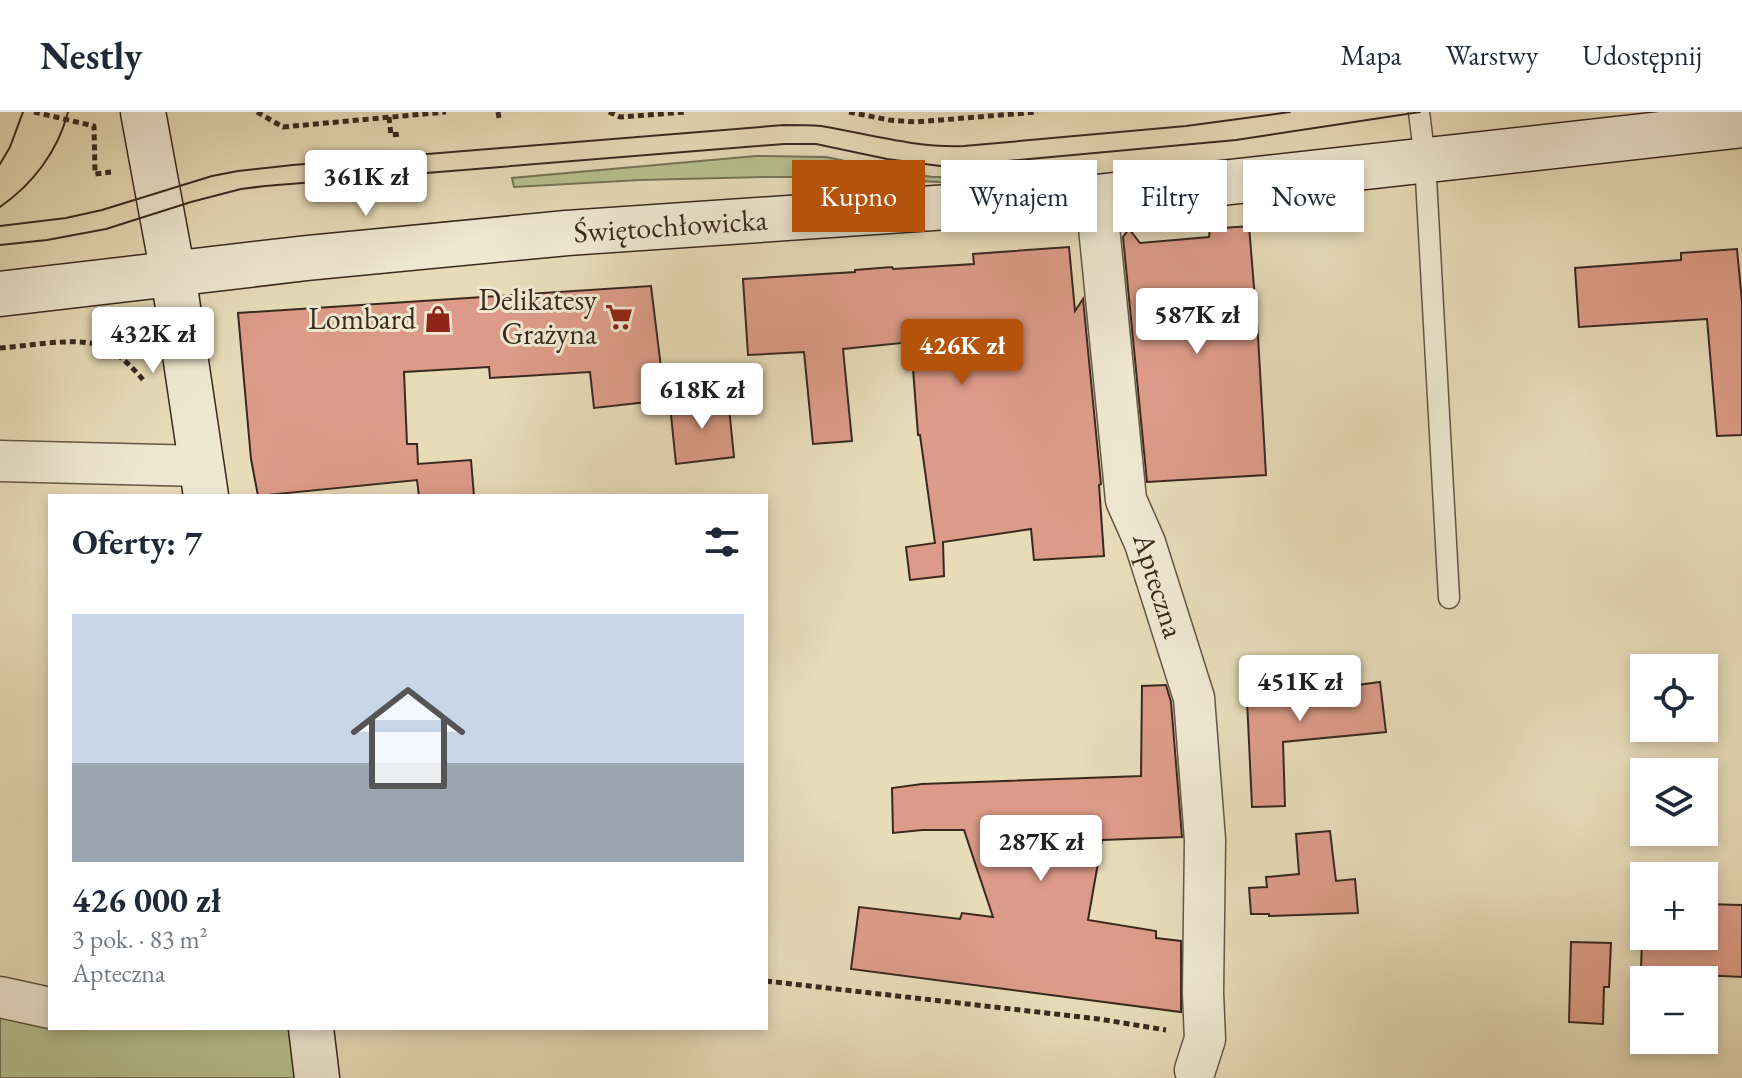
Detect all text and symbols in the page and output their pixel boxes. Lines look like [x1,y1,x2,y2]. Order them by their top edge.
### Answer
text: Nestly [40,31,142,80]
text: Mapa [1341,37,1402,73]
text: Warstwy [1446,37,1538,73]
text: Udostępnij [1582,37,1702,73]
pin: 361K zł [292,150,440,218]
text: 361K zł [323,159,409,193]
chip: Kupno [792,160,925,232]
chip: Wynajem [941,160,1097,232]
chip: Filtry [1113,160,1227,232]
chip: Nowe [1243,160,1364,232]
street label: Świętochłowicka [572,199,769,252]
place label: Delikatesy Grażyna [478,280,598,353]
pin: 587K zł [1123,288,1271,356]
text: 587K zł [1154,297,1240,331]
place label: Lombard [308,299,417,338]
supermarket icon: Delikatesy Grażyna [604,302,634,332]
shop icon: Lombard [423,304,453,334]
pin: 432K zł [79,307,227,375]
text: 432K zł [110,316,196,350]
pin: 426K zł [888,319,1036,387]
text: 426K zł [919,328,1005,362]
pin: 618K zł [628,363,776,431]
text: 618K zł [659,372,745,406]
text: Oferty: 7 [72,520,202,564]
icon: filters [700,520,744,564]
street label: Apteczna [1124,527,1194,643]
map controls [1630,654,1718,1054]
button: locate [1630,654,1718,742]
pin: 451K zł [1226,655,1374,723]
text: 451K zł [1257,664,1343,698]
icon: home [336,666,480,810]
button: layers [1630,758,1718,846]
pin: 287K zł [967,815,1115,883]
text: 287K zł [998,824,1084,858]
button: + [1630,862,1718,950]
text: 426 000 zł [72,878,221,922]
text: 3 pok. · 83 m² [72,922,208,956]
text: Apteczna [72,956,165,990]
button: − [1630,966,1718,1054]

